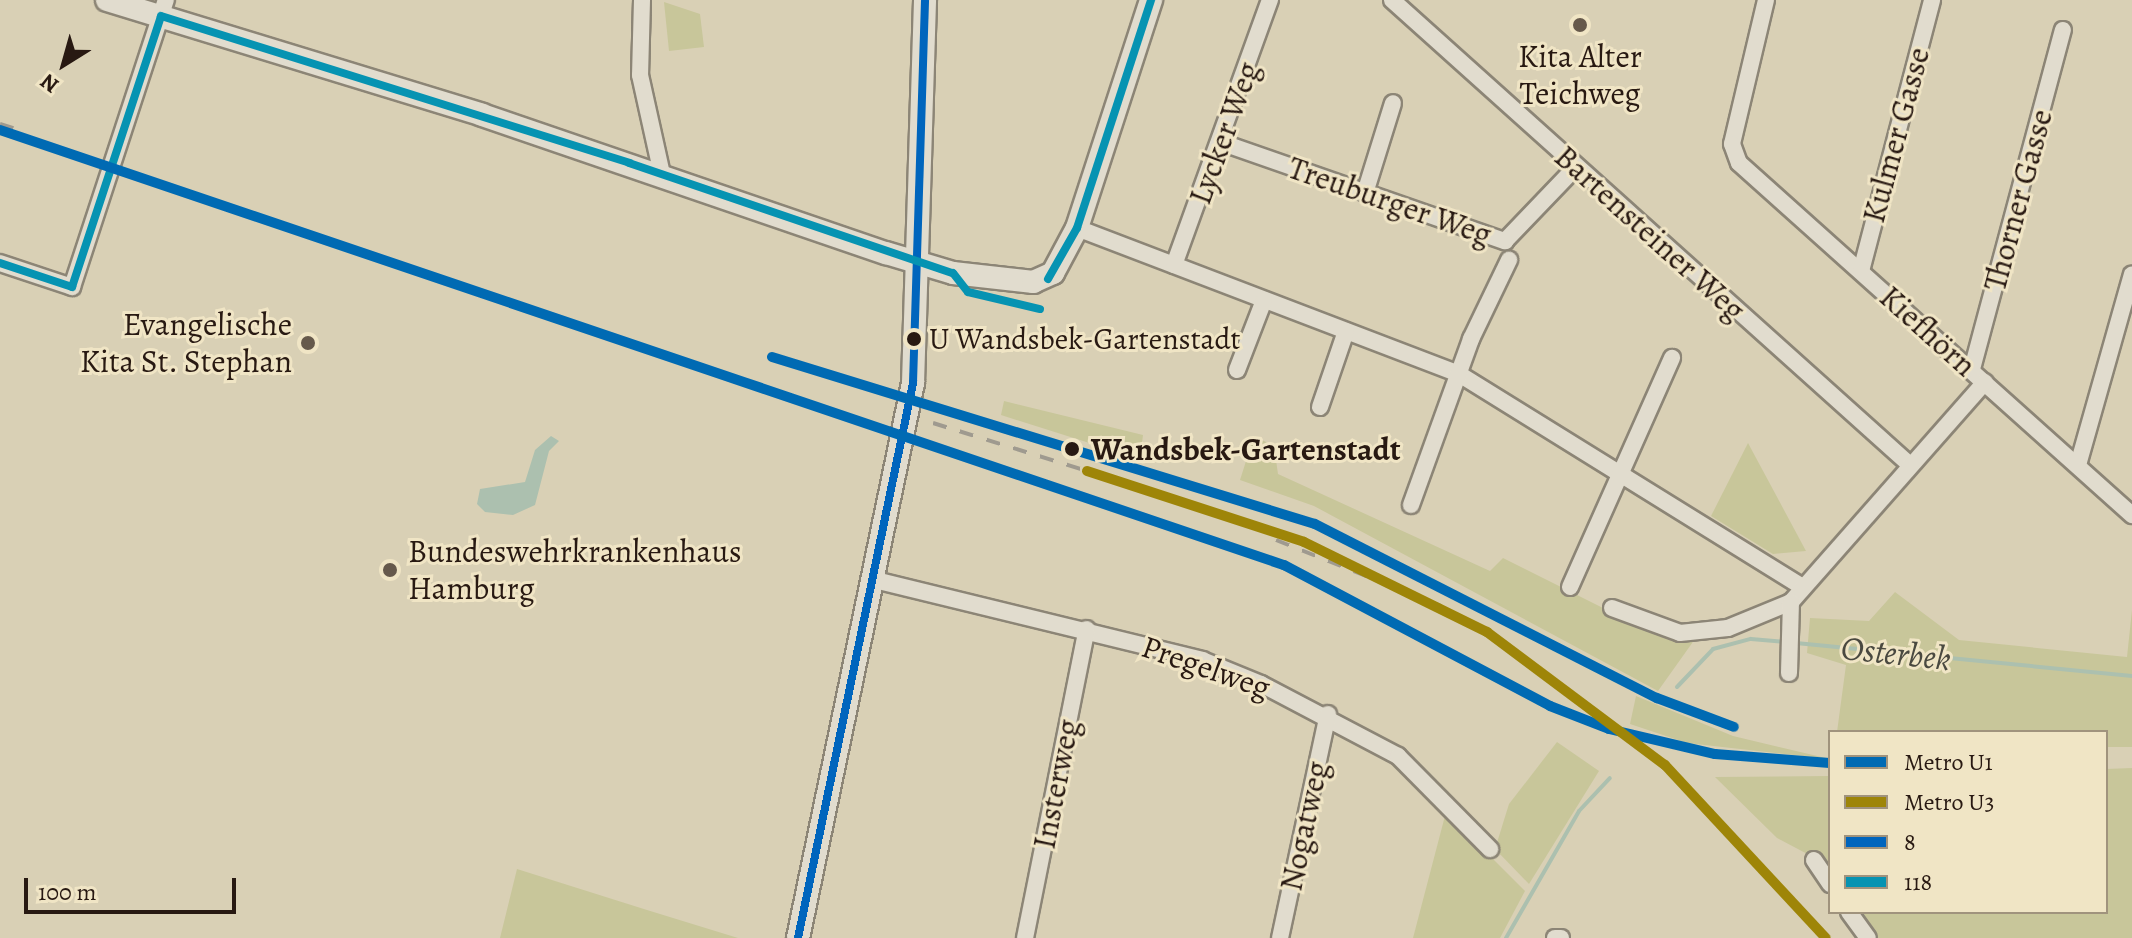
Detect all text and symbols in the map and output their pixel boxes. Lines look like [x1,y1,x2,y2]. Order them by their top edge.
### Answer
marker: Kita Alter Teichweg [1571,16,1589,34]
north arrow [24,24,104,104]
place label: Kita Alter Teichweg [1518,38,1642,113]
street label: Kulmer Gasse [1854,43,1938,227]
street label: Lycker Weg [1181,57,1267,209]
text: N [34,66,65,100]
street label: Thorner Gasse [1975,105,2061,295]
street label: Bartensteiner Weg [1547,137,1753,329]
street label: Treuburger Weg [1283,148,1497,254]
street label: Kiefhörn [1872,278,1984,384]
place label: Evangelische Kita St. Stephan [79,306,292,381]
place label: U Wandsbek-Gartenstadt [929,321,1241,357]
marker: U Wandsbek-Gartenstadt [906,331,922,347]
marker: Evangelische Kita St. Stephan [299,334,317,352]
place label: Wandsbek-Gartenstadt [1091,430,1401,468]
marker: Wandsbek-Gartenstadt [1060,437,1084,461]
place label: Bundeswehrkrankenhaus Hamburg [408,533,742,608]
marker: Bundeswehrkrankenhaus Hamburg [379,559,401,581]
street label: Pregelweg [1137,627,1275,707]
water label: Osterbek [1839,627,1953,679]
street label: Insterweg [1025,716,1087,852]
legend [1828,730,2108,914]
text: Metro U1 [1904,746,1993,778]
street label: Nogatweg [1272,758,1336,894]
text: Metro U3 [1904,786,1995,818]
text: 8 [1904,826,1916,858]
scale bar [28,862,240,912]
text: 118 [1904,866,1932,898]
text: 100 m [38,876,97,908]

